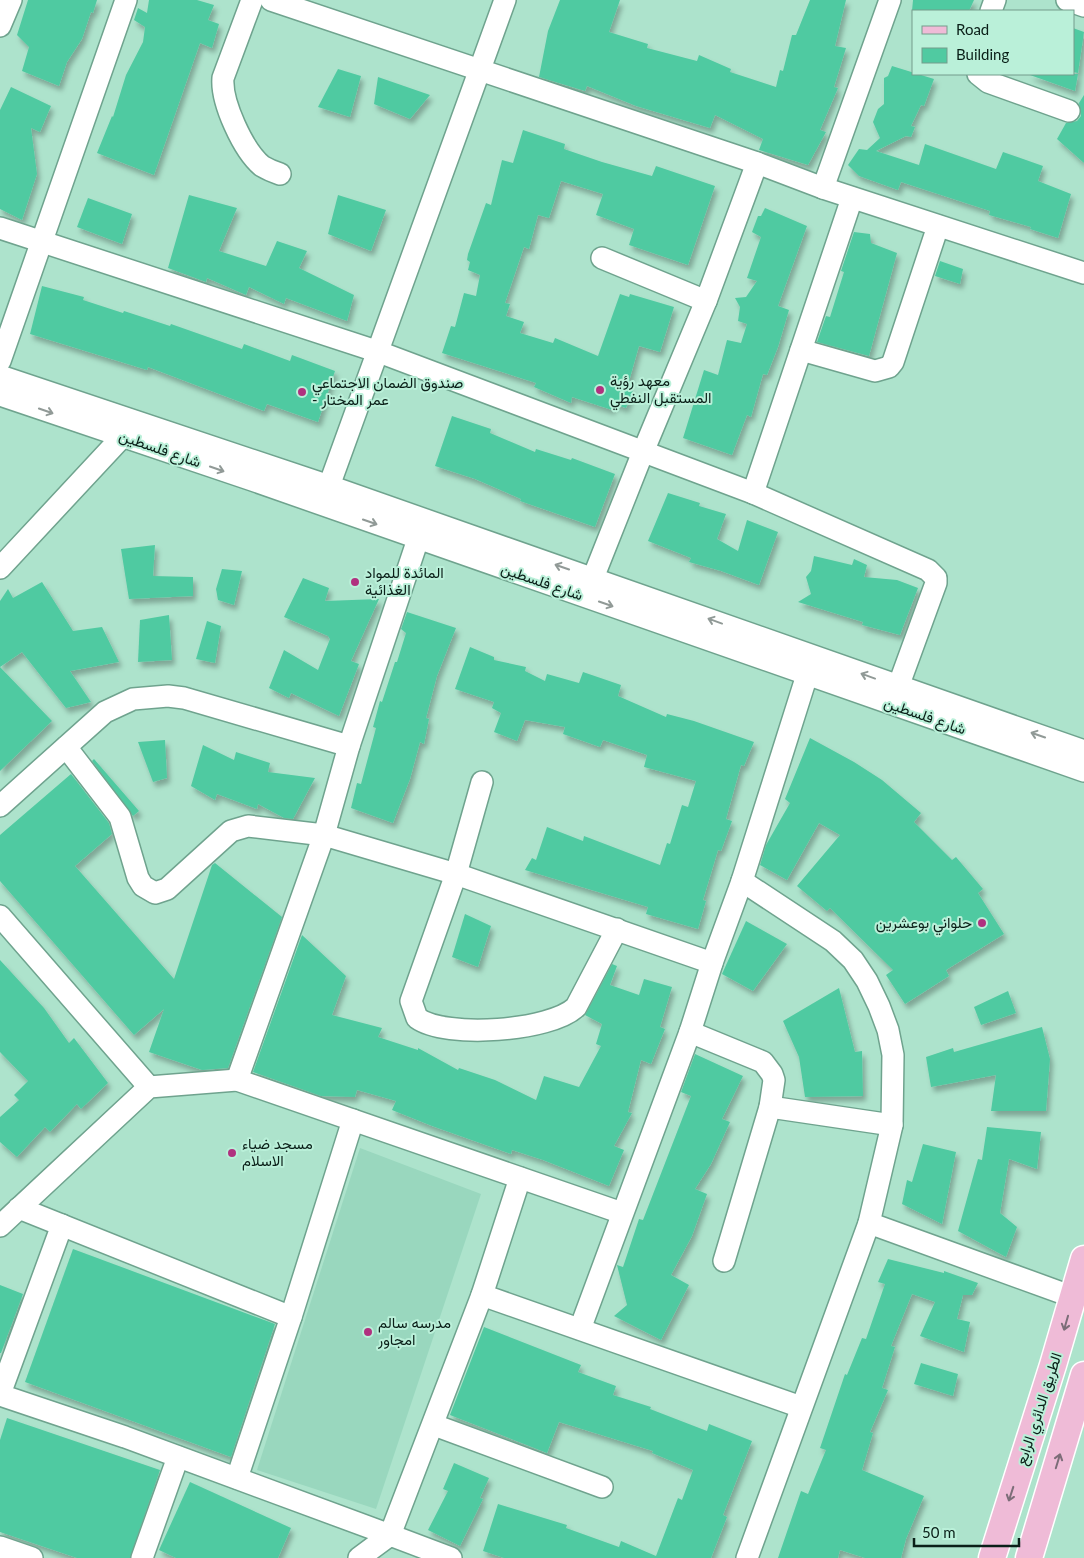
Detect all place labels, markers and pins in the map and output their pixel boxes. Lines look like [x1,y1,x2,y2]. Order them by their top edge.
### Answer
place label: معهد رؤية المستقبل النفطي [610,371,712,411]
place label: صندوق الضمان الاجتماعي - عمر المختار [312,373,463,409]
marker: معهد رؤية المستقبل النفطي [594,384,606,396]
marker: صندوق الضمان الاجتماعي - عمر المختار [296,386,308,398]
place label: المائدة للمواد الغذائية [365,563,444,599]
marker: المائدة للمواد الغذائية [349,576,361,588]
place label: حلواني بوعشرين [876,913,972,936]
marker: حلواني بوعشرين [976,917,988,929]
place label: مسجد ضياء الاسلام [242,1134,313,1171]
marker: مسجد ضياء الاسلام [226,1147,238,1159]
place label: مدرسه سالم امجاور [377,1313,451,1349]
marker: مدرسه سالم امجاور [362,1326,374,1338]

